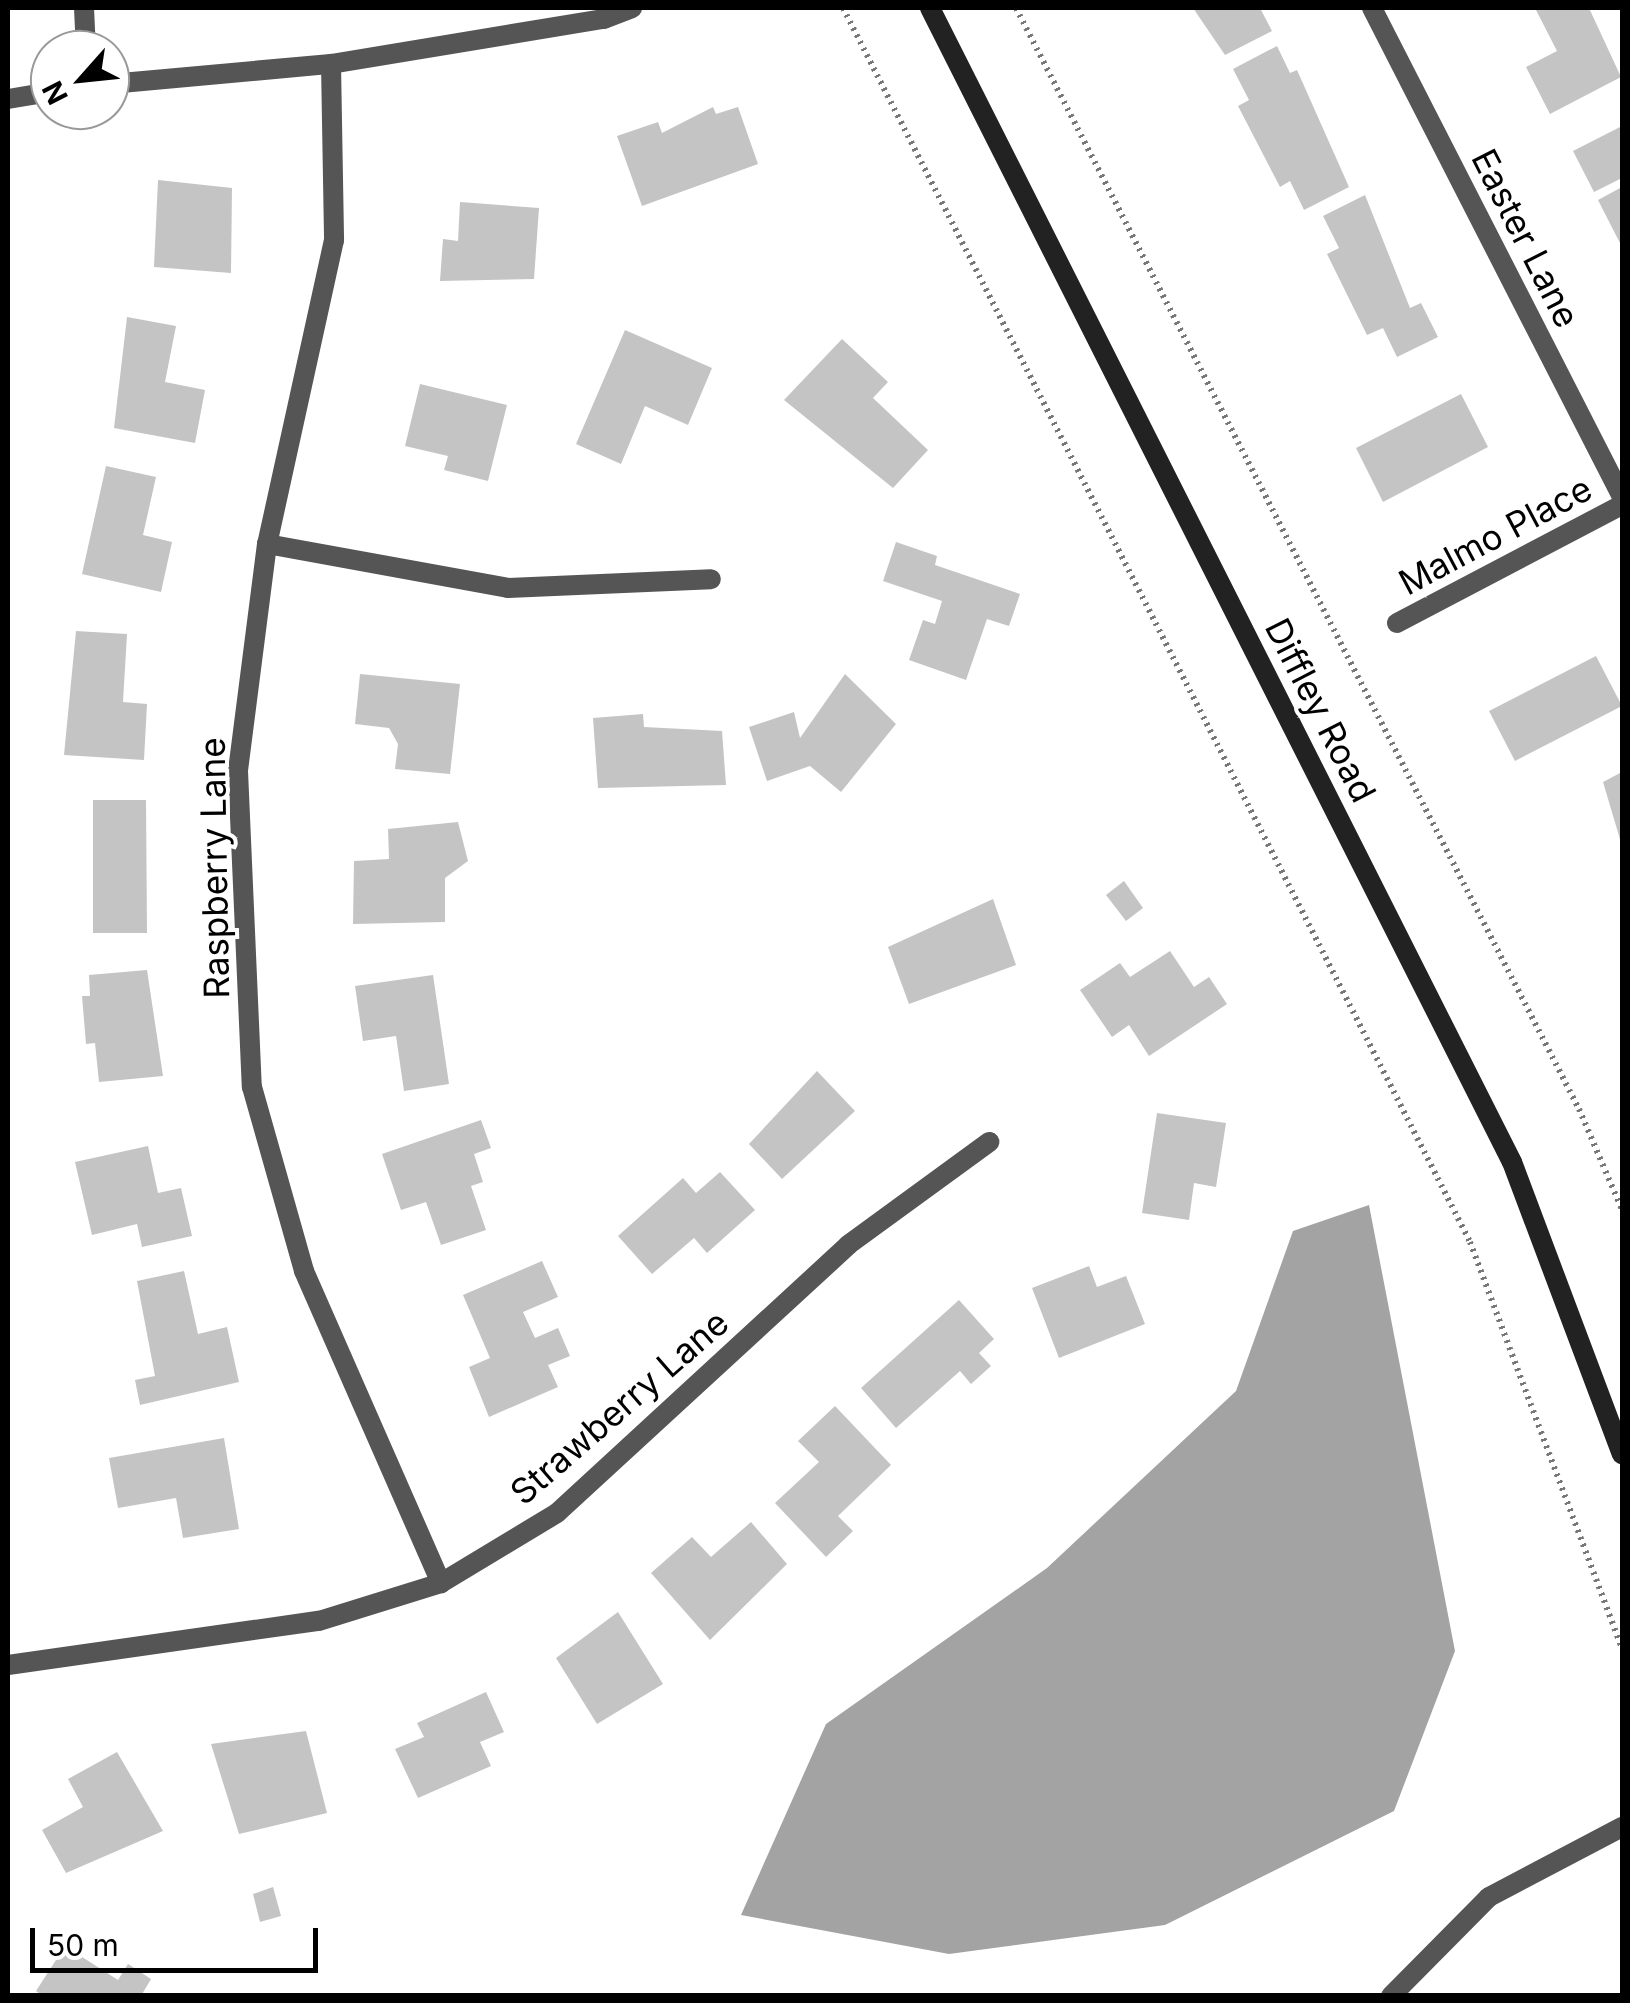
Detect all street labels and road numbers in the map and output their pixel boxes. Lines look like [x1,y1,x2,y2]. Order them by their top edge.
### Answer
street label: Easter Lane [1463,142,1589,334]
street label: Malmo Place [1391,467,1599,603]
street label: Diffley Road [1257,611,1385,809]
street label: Raspberry Lane [191,737,237,999]
street label: Strawberry Lane [502,1301,736,1513]

